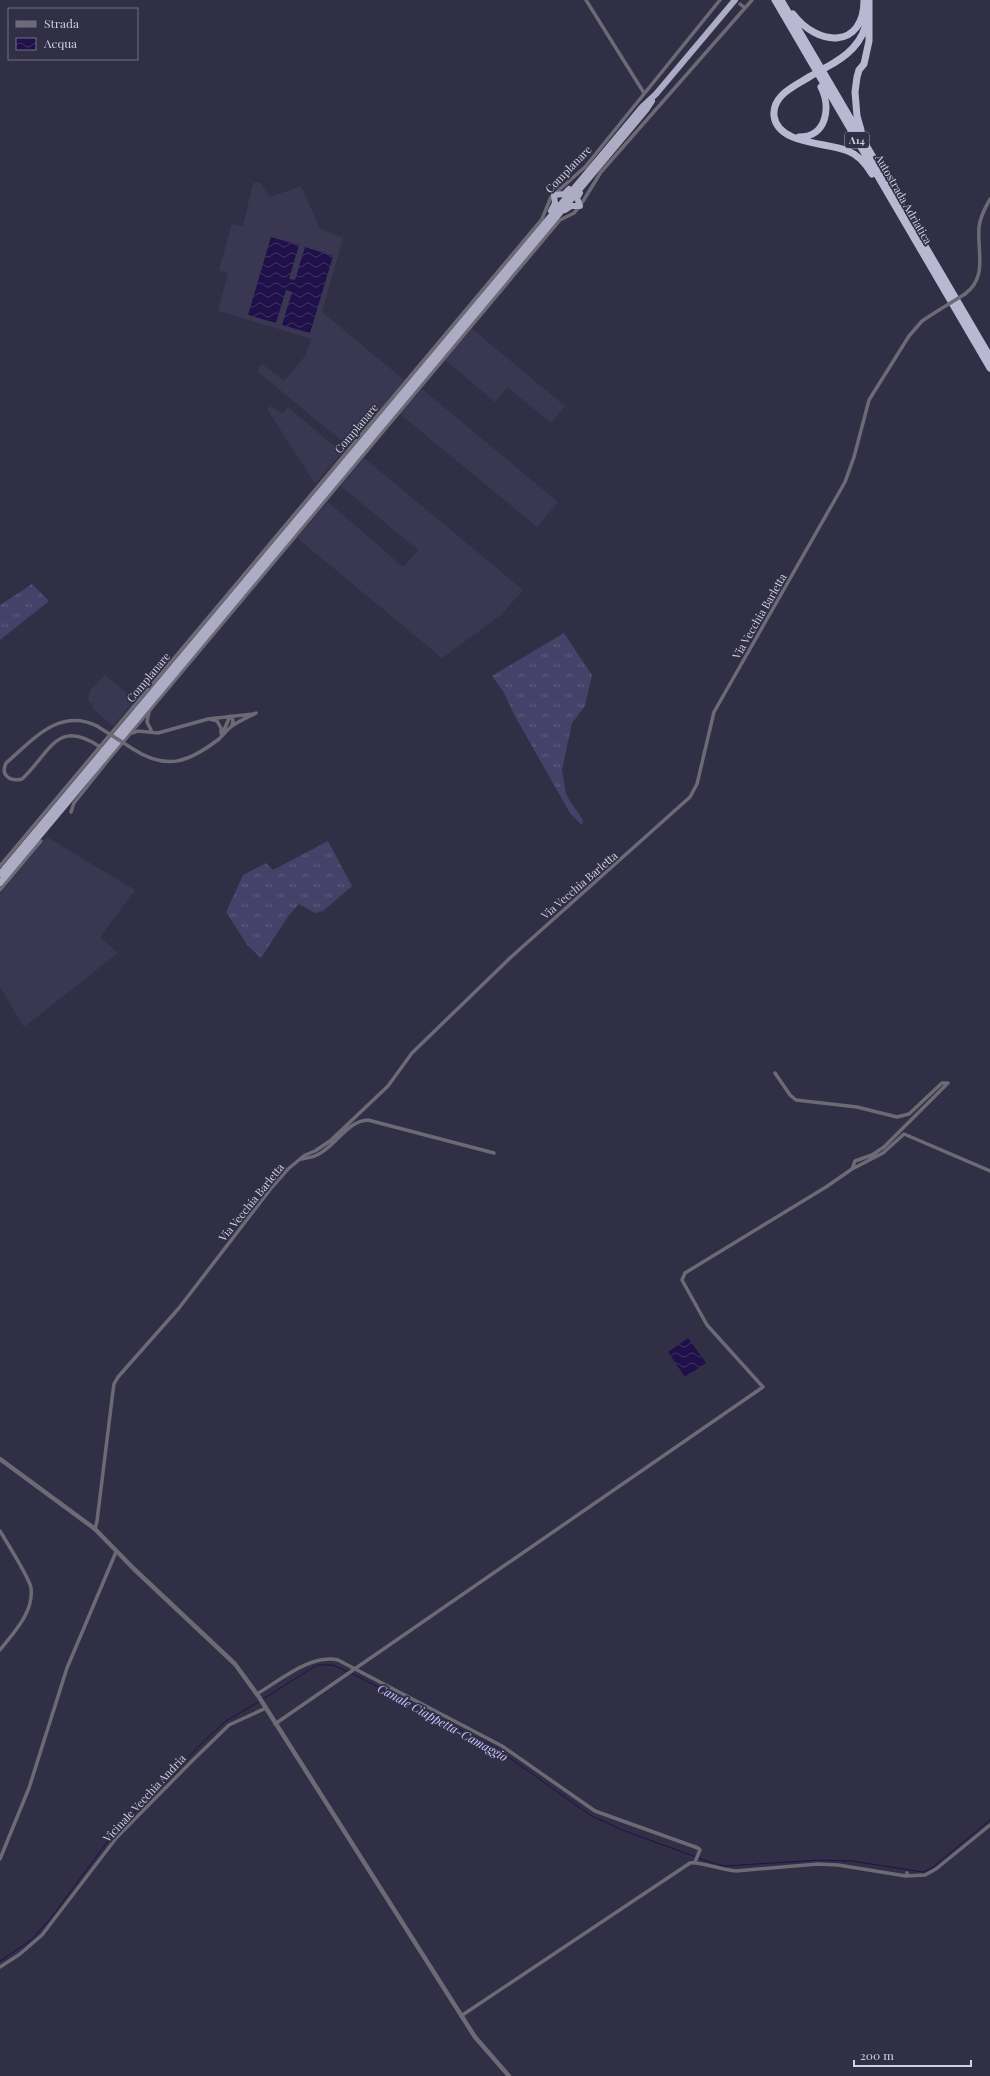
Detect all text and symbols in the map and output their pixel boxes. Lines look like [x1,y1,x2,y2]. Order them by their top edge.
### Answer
legend [8,8,138,60]
text: Strada [44,15,79,31]
text: Acqua [43,35,77,51]
road number: A14 [845,132,869,148]
street label: Complanare [542,142,595,196]
street label: Autostrada Adriatica [872,151,936,247]
street label: Complanare [331,400,382,456]
street label: Via Vecchia Barletta [728,570,790,662]
street label: Complanare [123,649,174,705]
street label: Via Vecchia Barletta [537,847,621,923]
street label: Via Vecchia Barletta [214,1159,287,1245]
water label: Canale Ciappetta-Camaggio [375,1680,511,1765]
street label: Vicinale Vecchia Andria [99,1751,189,1846]
scale bar [854,2042,971,2068]
text: 200 m [860,2047,894,2063]

